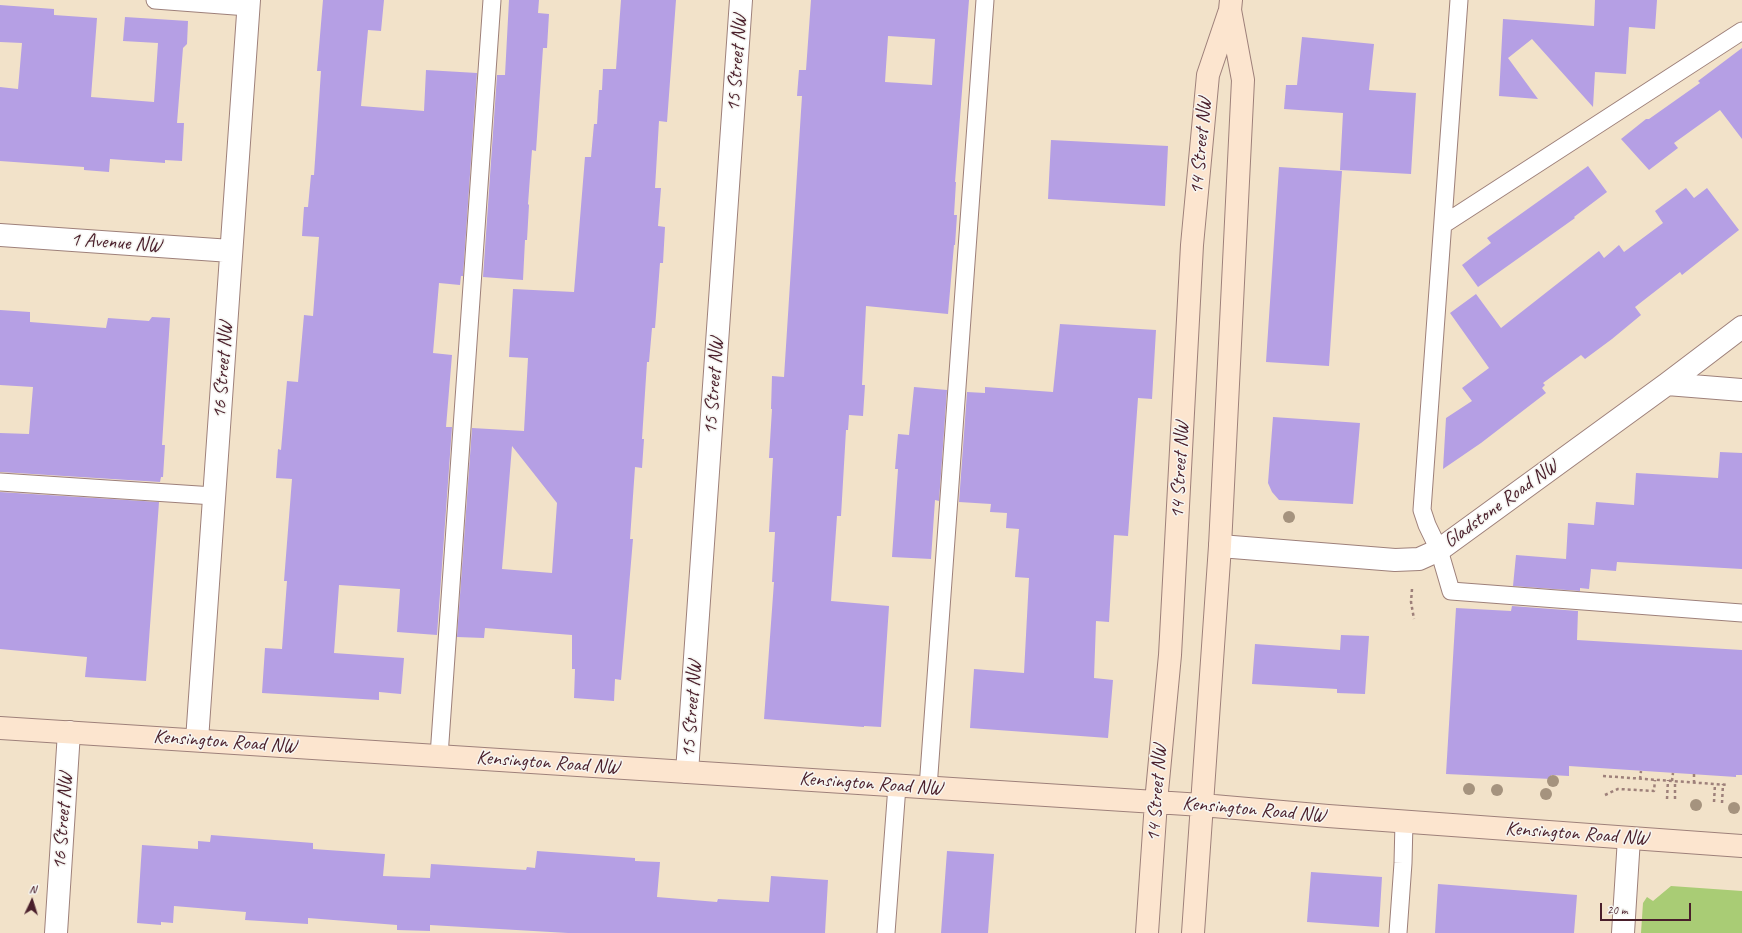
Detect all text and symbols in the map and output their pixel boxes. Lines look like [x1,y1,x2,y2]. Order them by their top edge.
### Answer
street label: 15 Street NW [722,13,752,113]
street label: 14 Street NW [1185,96,1217,196]
street label: 1 Avenue NW [70,228,162,258]
street label: 16 Street NW [208,320,238,420]
street label: 15 Street NW [699,336,729,436]
street label: 14 Street NW [1165,421,1195,519]
street label: Gladstone Road NW [1439,454,1563,554]
street label: 15 Street NW [677,659,707,759]
street label: Kensington Road NW [153,725,297,759]
street label: 14 Street NW [1142,743,1172,843]
street label: Kensington Road NW [476,746,620,780]
street label: Kensington Road NW [799,767,943,801]
street label: 16 Street NW [48,771,78,871]
street label: Kensington Road NW [1181,792,1327,828]
street label: Kensington Road NW [1505,817,1649,851]
north arrow [12,881,52,921]
text: N [29,882,37,896]
scale bar [1602,895,1693,921]
text: 20 m [1607,902,1627,918]

